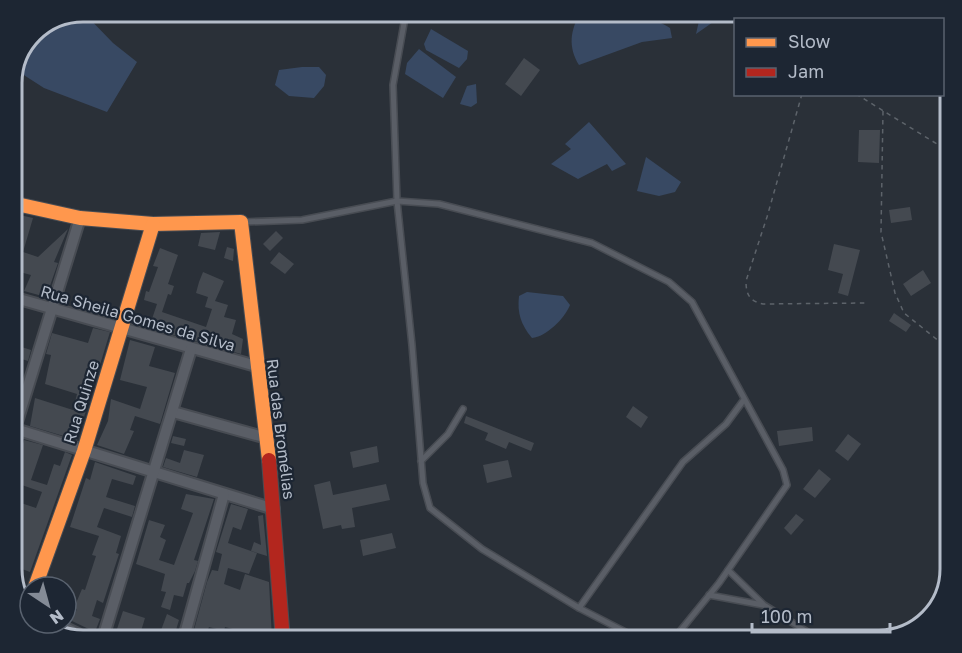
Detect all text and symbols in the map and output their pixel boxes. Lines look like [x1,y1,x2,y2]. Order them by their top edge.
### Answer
legend [734,18,944,96]
text: Slow [788,30,831,52]
text: Jam [788,60,824,82]
street label: Rua Sheila Gomes da Silva [38,281,238,355]
street label: Rua Quinze [59,358,103,446]
street label: Rua das Bromélias [262,358,300,500]
north arrow [18,575,78,635]
scale bar [752,596,890,634]
text: N [46,605,68,629]
text: 100 m [761,605,812,627]

